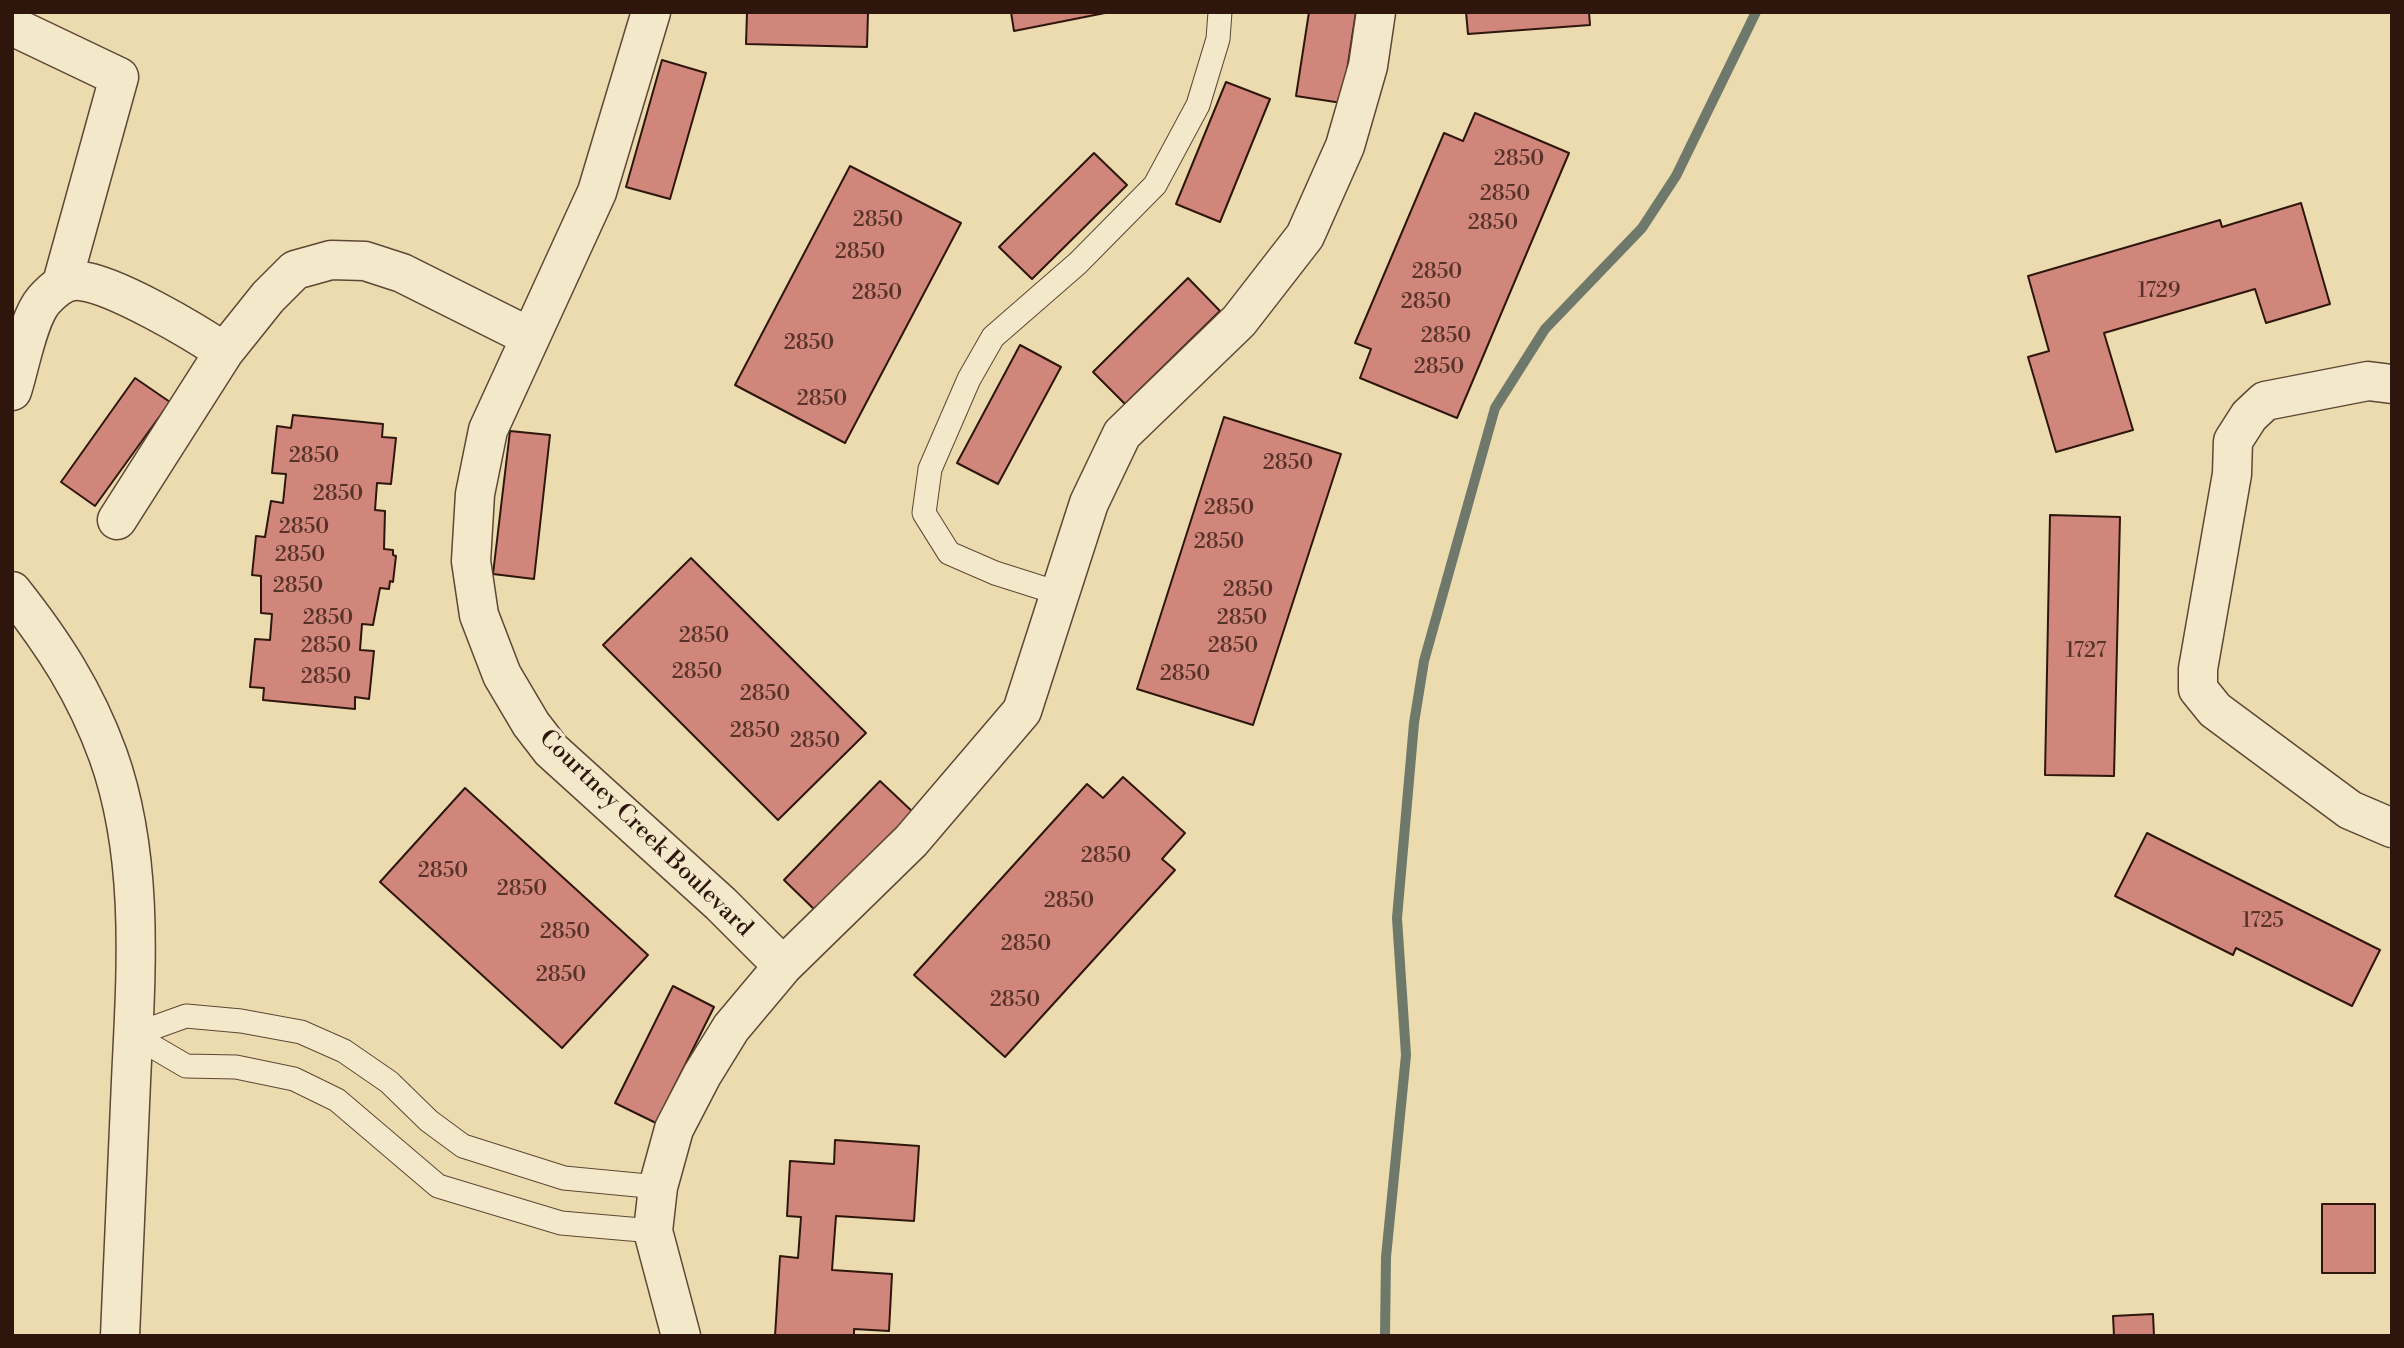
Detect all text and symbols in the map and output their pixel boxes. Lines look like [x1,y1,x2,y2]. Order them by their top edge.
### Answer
house number: 2850 [1494,147,1544,173]
house number: 2850 [1480,182,1530,208]
house number: 2850 [853,208,903,234]
house number: 2850 [1468,211,1518,237]
house number: 2850 [835,240,885,266]
house number: 2850 [1412,260,1462,286]
house number: 1729 [2138,279,2180,305]
house number: 2850 [852,281,902,307]
house number: 2850 [1401,290,1451,316]
house number: 2850 [1421,324,1471,350]
house number: 2850 [784,331,834,357]
house number: 2850 [1414,355,1464,381]
house number: 2850 [797,387,847,413]
house number: 2850 [289,444,339,470]
house number: 2850 [1263,451,1313,477]
house number: 2850 [313,482,363,508]
house number: 2850 [1204,496,1254,522]
house number: 2850 [279,515,329,541]
house number: 2850 [1194,530,1244,556]
house number: 2850 [275,543,325,569]
house number: 2850 [273,574,323,600]
house number: 2850 [1223,578,1273,604]
house number: 2850 [303,606,353,632]
house number: 2850 [1217,606,1267,632]
house number: 2850 [679,624,729,650]
house number: 2850 [301,634,351,660]
house number: 2850 [1208,634,1258,660]
house number: 1727 [2066,639,2106,665]
house number: 2850 [672,660,722,686]
house number: 2850 [1160,662,1210,688]
house number: 2850 [301,665,351,691]
house number: 2850 [740,682,790,708]
house number: 2850 [730,719,780,745]
street label: Courtney Creek Boulevard [532,724,758,944]
house number: 2850 [790,729,840,755]
house number: 2850 [1081,844,1131,870]
house number: 2850 [418,859,468,885]
house number: 2850 [497,877,547,903]
house number: 2850 [1044,889,1094,915]
house number: 1725 [2242,909,2284,935]
house number: 2850 [540,920,590,946]
house number: 2850 [1001,932,1051,958]
house number: 2850 [536,963,586,989]
house number: 2850 [990,988,1040,1014]

